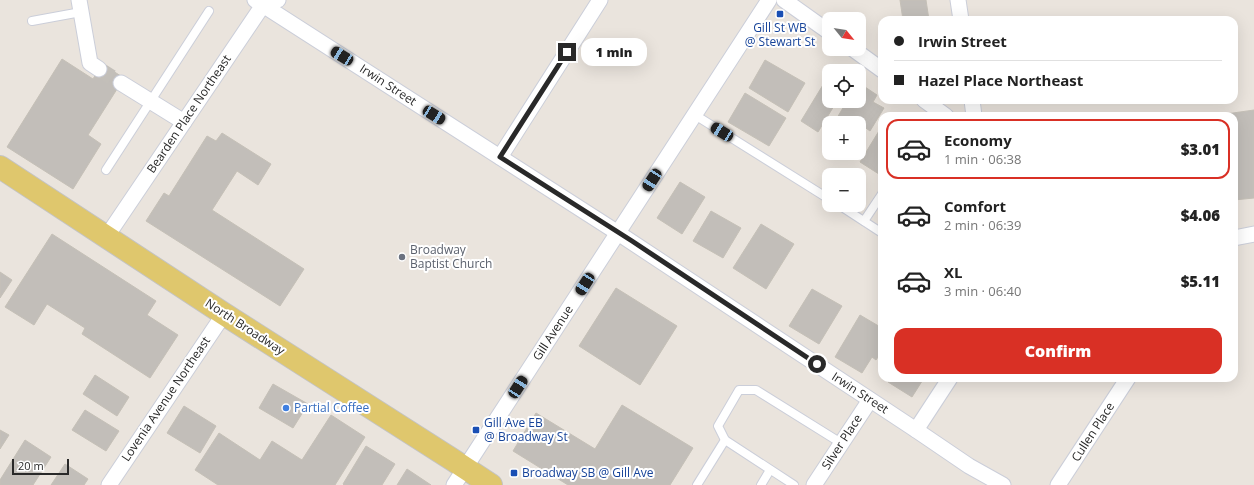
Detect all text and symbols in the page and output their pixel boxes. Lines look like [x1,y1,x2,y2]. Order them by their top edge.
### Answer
marker: Gill St WB @ Stewart St [775,9,785,19]
north arrow [822,12,866,56]
map controls [822,12,866,212]
place label: Gill St WB @ Stewart St [745,19,815,50]
text: Irwin Street [918,31,1007,51]
callout: 1 min [581,38,647,66]
route end [558,43,576,61]
text: 1 min [596,43,632,61]
car [329,45,355,67]
street label: Bearden Place Northeast [143,51,235,176]
street label: Irwin Street [357,60,420,109]
button: locate [822,64,866,108]
text: Hazel Place Northeast [918,70,1083,90]
car [421,104,447,126]
button: + [822,116,866,160]
car [709,121,735,143]
text: Economy [944,130,1012,150]
icon: car [896,131,932,167]
text: $3.01 [1181,139,1220,159]
text: 1 min · 06:38 [944,150,1021,168]
car [640,167,664,193]
button: − [822,168,866,212]
text: Comfort [944,196,1006,216]
icon: car [896,197,932,233]
text: $4.06 [1181,205,1220,225]
text: 2 min · 06:39 [944,216,1021,234]
place label: Broadway Baptist Church [410,241,492,272]
marker: Broadway Baptist Church [397,252,407,262]
text: XL [944,262,962,282]
icon: car [896,263,932,299]
car [573,271,597,297]
text: $5.11 [1181,271,1220,291]
text: 3 min · 06:40 [944,282,1021,300]
street label: North Broadway [202,294,289,359]
street label: Gill Avenue [528,302,577,364]
button: Confirm [894,328,1222,374]
street label: Lovenia Avenue Northeast [117,333,214,465]
route start [808,355,826,373]
street label: Irwin Street [829,368,892,417]
car [506,374,530,400]
place label: Partial Coffee [294,399,370,416]
street label: Cullen Place [1067,399,1118,465]
marker: Partial Coffee [281,403,291,413]
street label: Silver Place [817,411,866,473]
place label: Gill Ave EB @ Broadway St [484,414,568,445]
marker: Gill Ave EB @ Broadway St [471,425,481,435]
scale bar [12,457,69,476]
text: 20 m [18,458,44,473]
place label: Broadway SB @ Gill Ave [522,464,654,481]
marker: Broadway SB @ Gill Ave [509,468,519,478]

